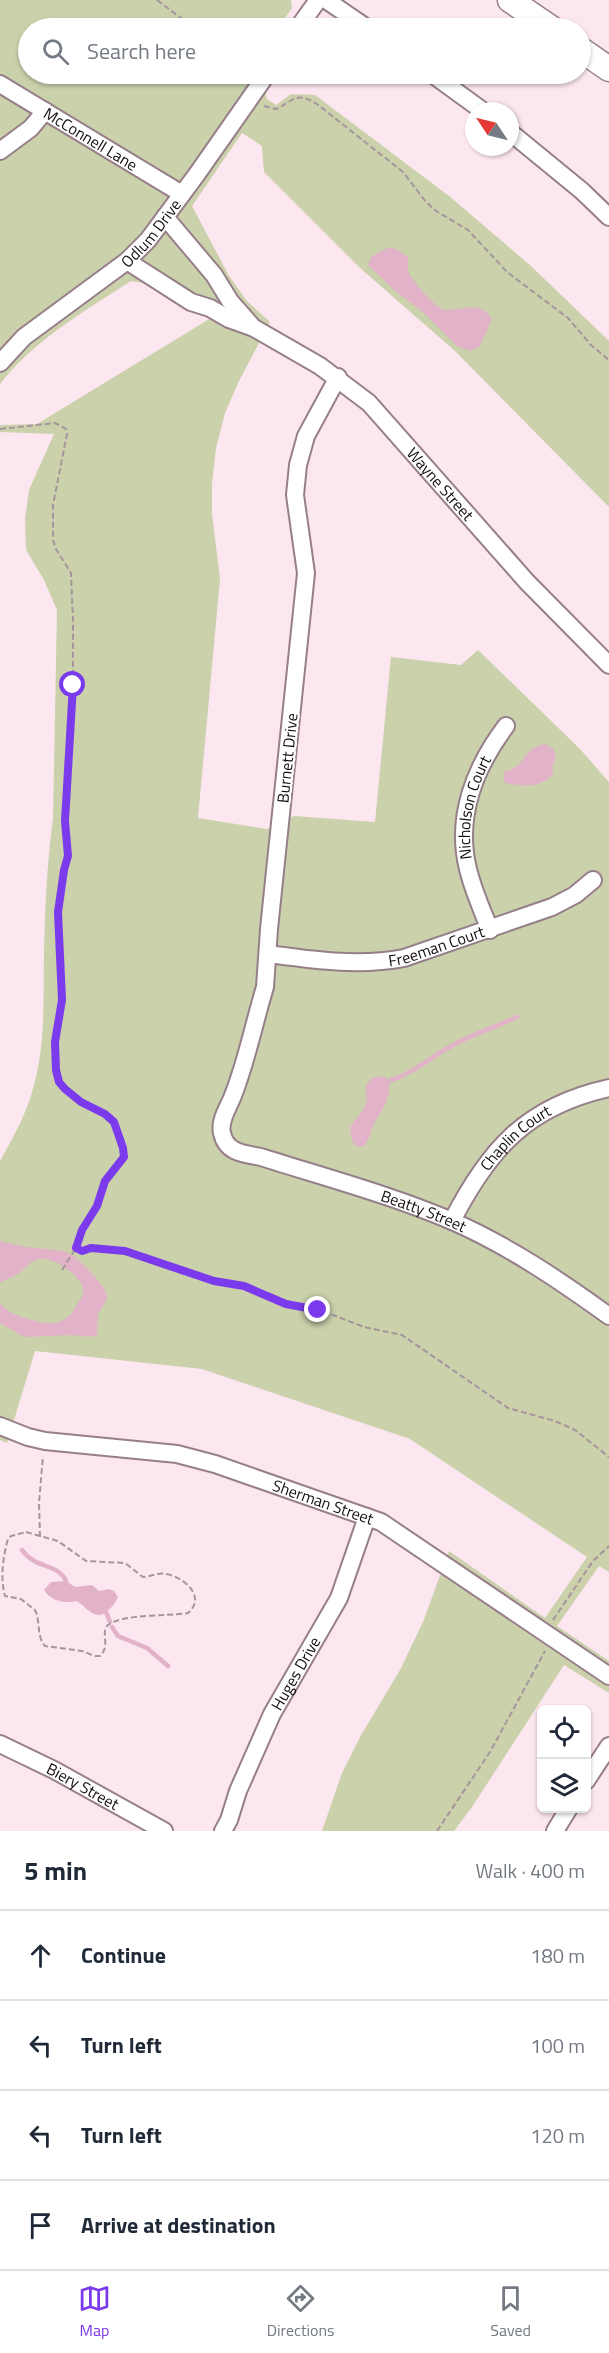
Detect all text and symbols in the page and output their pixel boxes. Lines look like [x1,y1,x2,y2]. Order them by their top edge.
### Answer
search box [18,18,591,84]
text: Search here [87,34,196,68]
icon: search [39,35,72,68]
street label: McConnell Lane [39,101,142,177]
north arrow [465,102,519,156]
street label: Odlum Drive [115,194,187,273]
street label: Wayne Street [401,442,480,526]
route start [59,671,85,697]
street label: Burnett Drive [270,712,304,804]
street label: Nicholson Court [452,751,497,861]
street label: Freeman Court [387,919,488,972]
street label: Chaplin Court [474,1098,556,1176]
street label: Beatty Street [378,1183,471,1238]
route end [304,1296,330,1322]
street label: Sherman Street [269,1473,377,1531]
street label: Huges Drive [265,1632,326,1715]
map controls [537,1705,591,1813]
button: locate [537,1705,591,1759]
street label: Biery Street [43,1756,124,1816]
button: layers [537,1759,591,1813]
text: 5 min [24,1851,87,1890]
text: Walk · 400 m [476,1855,585,1886]
text: Continue [81,1938,166,1972]
icon: ahead [24,1939,57,1972]
text: 180 m [530,1940,585,1971]
text: Turn left [81,2028,162,2062]
icon: left [24,2029,57,2062]
text: 100 m [530,2030,585,2061]
text: Turn left [81,2118,162,2152]
icon: left [24,2119,57,2152]
text: 120 m [530,2120,585,2151]
text: Arrive at destination [81,2208,276,2242]
icon: arrive [24,2209,57,2242]
tab: Map [78,2282,111,2342]
tab: Directions [267,2282,335,2342]
tab: Saved [490,2282,531,2342]

